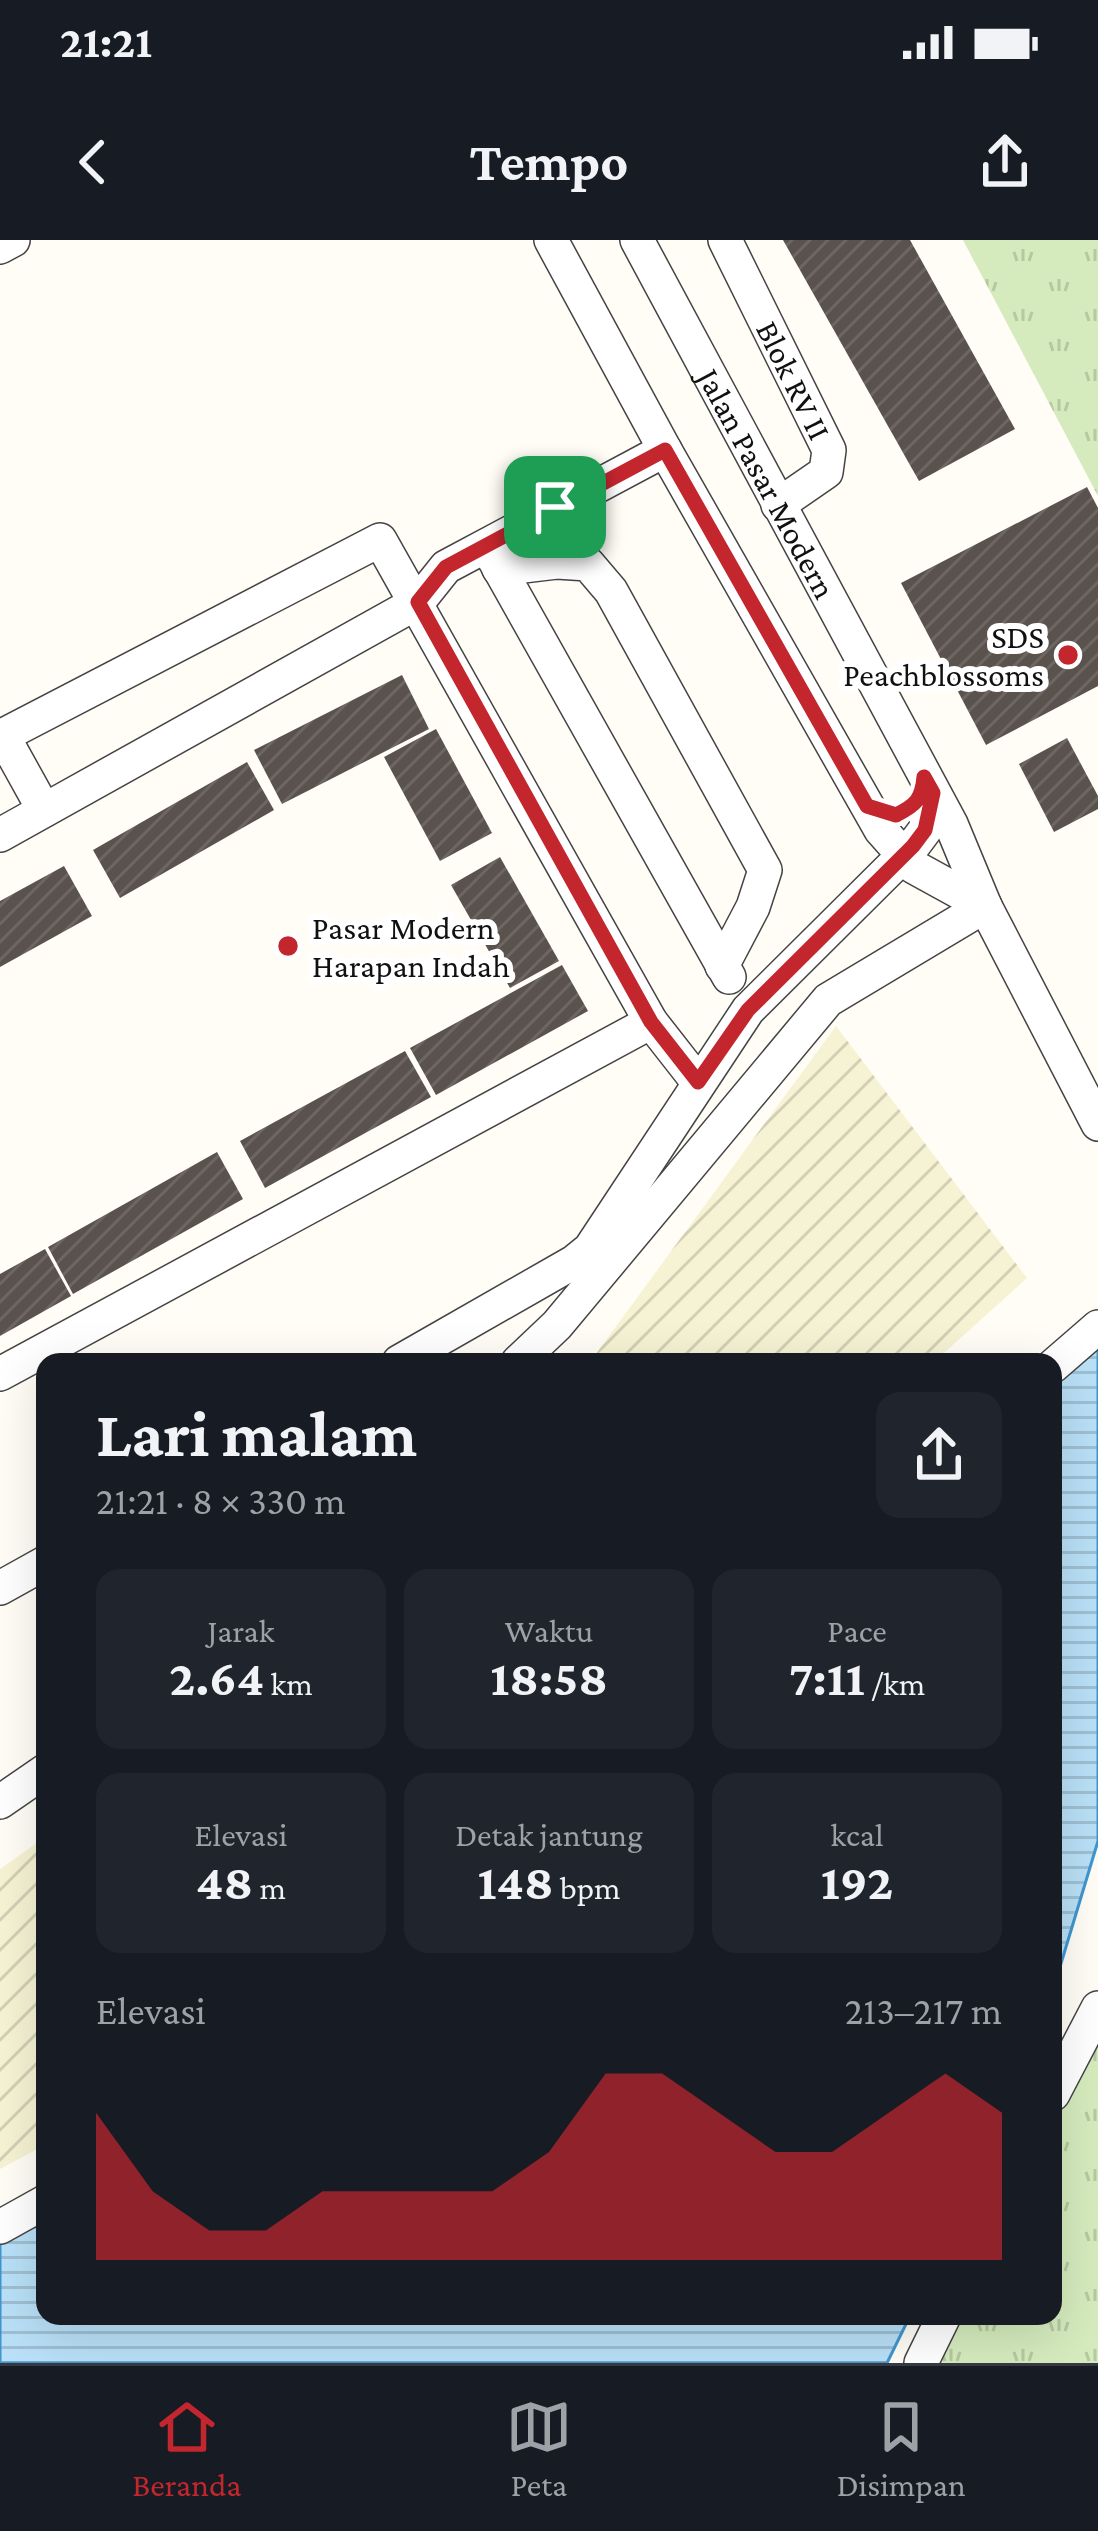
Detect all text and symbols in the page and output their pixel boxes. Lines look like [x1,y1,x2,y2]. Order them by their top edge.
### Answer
text: 21:21 [60,17,152,67]
icon: back [60,129,126,195]
icon: share [972,129,1038,195]
text: Tempo [470,132,628,192]
street label: Blok RV II [749,314,839,445]
street label: Jalan Pasar Modern [689,359,845,604]
pin [504,456,606,558]
icon: arrive [522,474,588,540]
place label: SDS Peachblossoms [843,618,1044,693]
marker: SDS Peachblossoms [1055,642,1081,668]
place label: Pasar Modern Harapan Indah [312,909,510,984]
marker: Pasar Modern Harapan Indah [275,933,301,959]
button: share [876,1392,1002,1518]
text: Lari malam [96,1397,417,1470]
text: 21:21 · 8 × 330 m [96,1479,346,1522]
text: Jarak [207,1612,275,1649]
text: Waktu [505,1612,593,1649]
text: Pace [827,1612,887,1649]
text: 2.64 [169,1649,264,1706]
text: 18:58 [490,1649,608,1706]
text: 7:11 [789,1649,865,1706]
text: km [264,1665,313,1702]
text: /km [865,1665,925,1702]
text: Elevasi [195,1816,287,1853]
text: Detak jantung [455,1816,643,1853]
text: kcal [830,1816,884,1853]
text: 48 [196,1853,253,1910]
text: 148 [477,1853,554,1910]
text: 192 [821,1853,893,1910]
text: m [253,1869,286,1906]
text: bpm [554,1869,621,1906]
text: Elevasi [96,1989,206,2032]
text: 213–217 m [845,1989,1002,2032]
tab: Beranda [132,2394,242,2503]
tab: Peta [506,2394,572,2503]
tab: Disimpan [837,2394,966,2503]

